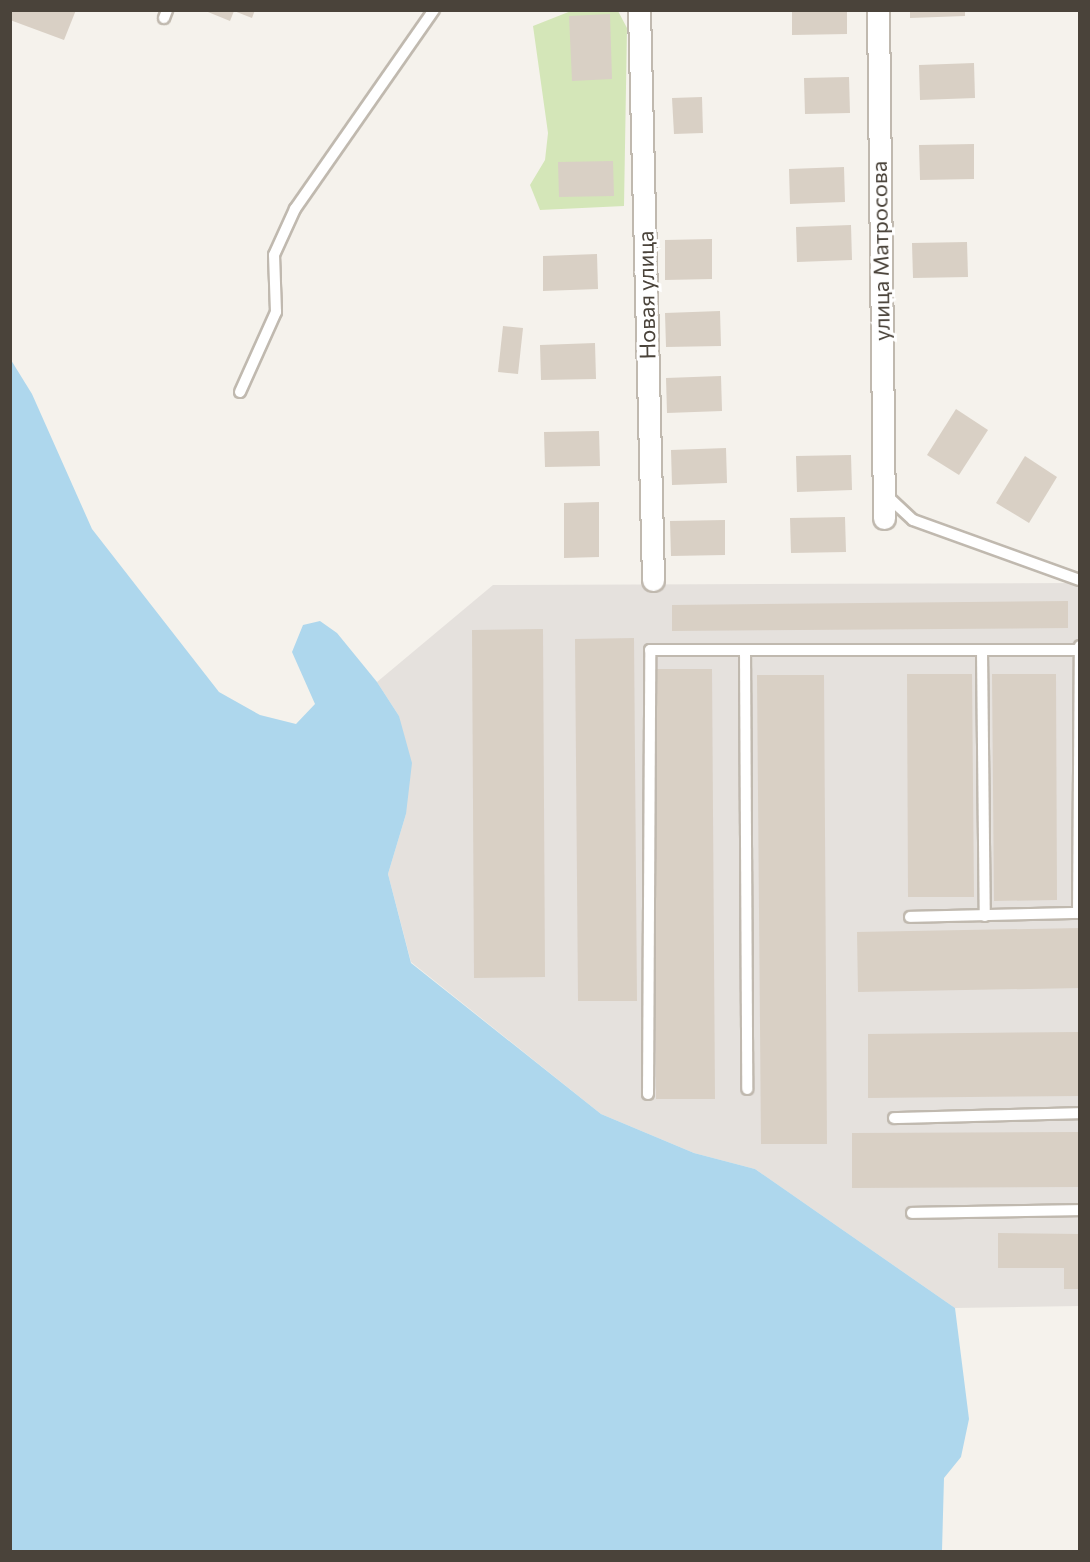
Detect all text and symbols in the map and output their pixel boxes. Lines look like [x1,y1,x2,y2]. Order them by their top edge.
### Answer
street label: улица Матросова [865,161,895,341]
street label: Новая улица [632,230,660,360]

